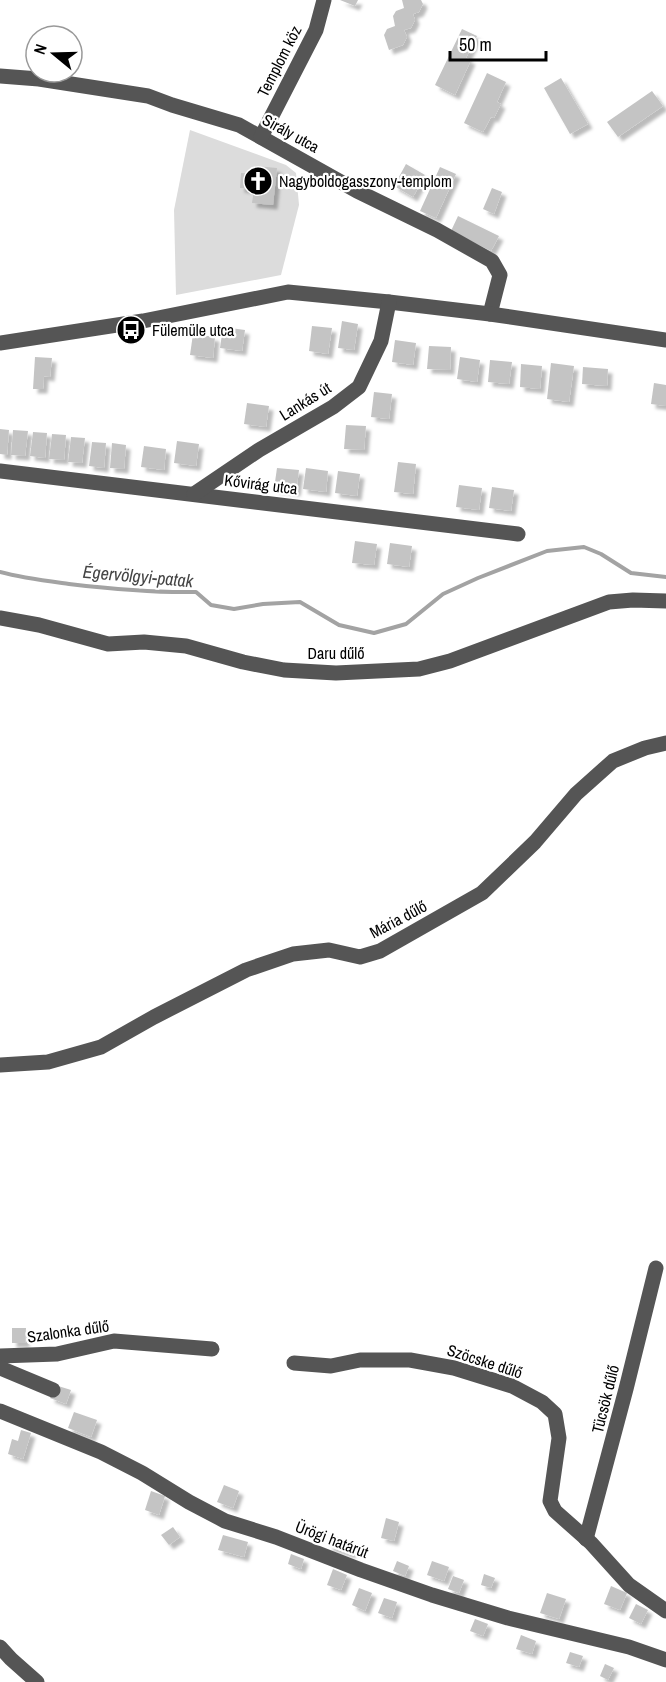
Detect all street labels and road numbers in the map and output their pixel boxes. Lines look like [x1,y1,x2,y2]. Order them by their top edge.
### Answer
street label: Templom köz [252,21,307,100]
street label: Sirály utca [259,108,324,158]
street label: Lankás út [275,376,335,425]
street label: Kővirág utca [223,469,300,499]
street label: Daru dűlő [308,642,364,664]
street label: Mária dűlő [365,895,431,943]
street label: Szalonka dűlő [26,1314,110,1348]
street label: Szöcske dűlő [444,1338,526,1384]
street label: Tücsök dűlő [586,1363,624,1435]
street label: Ürögi határút [292,1515,372,1563]

